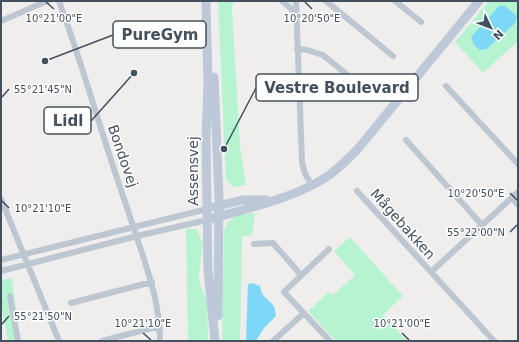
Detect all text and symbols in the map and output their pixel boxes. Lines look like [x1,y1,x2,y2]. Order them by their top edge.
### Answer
north arrow [471,8,511,48]
text: 10°21'00"E [26,13,82,24]
text: 10°20'50"E [284,13,340,24]
callout: PureGym [113,21,206,48]
text: PureGym [122,26,198,44]
text: N [490,27,506,42]
callout: Vestre Boulevard [256,74,418,101]
text: Vestre Boulevard [264,79,410,97]
text: 55°21'45"N [14,84,72,95]
callout: Lidl [44,107,91,134]
text: Lidl [53,112,83,130]
street label: Bondovej [105,123,141,189]
street label: Assensvej [185,136,201,206]
street label: Mågebakken [367,186,439,262]
text: 10°20'50"E [448,188,504,199]
text: 10°21'10"E [15,203,71,214]
text: 55°22'00"N [447,227,505,238]
text: 55°21'50"N [14,311,72,322]
text: 10°21'10"E [115,318,171,329]
text: 10°21'00"E [374,318,430,329]

